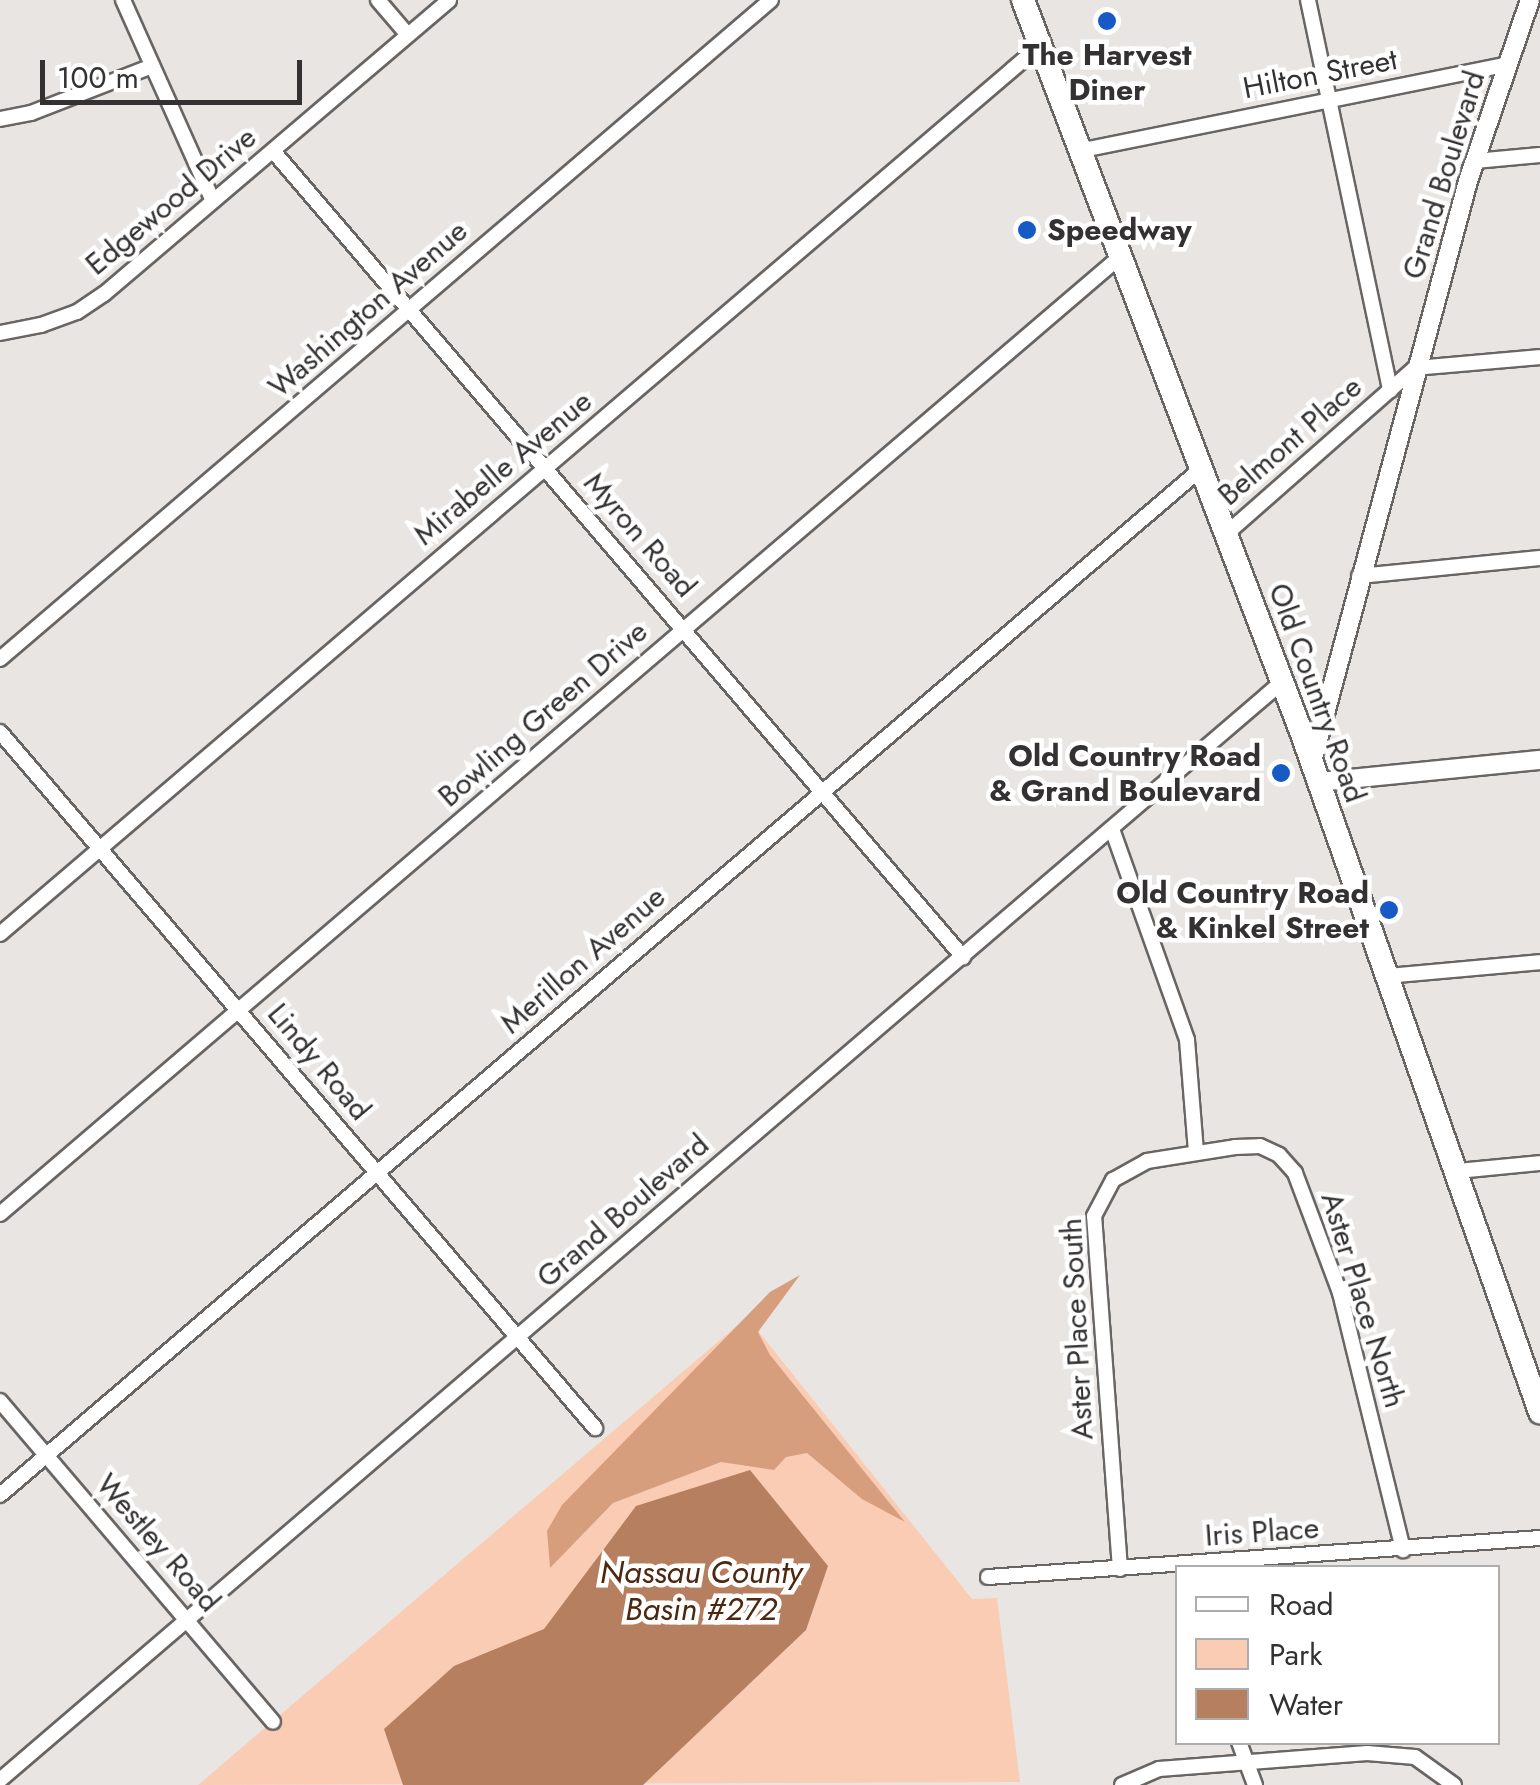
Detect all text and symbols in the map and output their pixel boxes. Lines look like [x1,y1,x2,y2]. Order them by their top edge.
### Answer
marker: The Harvest Diner [1096,10,1118,32]
place label: The Harvest Diner [1023,37,1191,108]
scale bar [45,40,308,102]
street label: Hilton Street [1240,41,1400,107]
text: 100 m [57,56,139,99]
street label: Grand Boulevard [1395,67,1493,283]
street label: Edgewood Drive [79,119,263,283]
place label: Speedway [1047,212,1192,248]
street label: Washington Avenue [261,213,475,405]
marker: Speedway [1016,219,1038,241]
street label: Belmont Place [1211,369,1369,513]
street label: Mirabelle Avenue [407,383,599,553]
street label: Myron Road [576,465,704,605]
street label: Old Country Road [1261,579,1373,807]
street label: Bowling Green Drive [431,613,655,815]
place label: Old Country Road & Grand Boulevard [989,738,1261,808]
marker: Old Country Road & Grand Boulevard [1270,762,1292,784]
place label: Old Country Road & Kinkel Street [1116,875,1369,946]
street label: Merillon Avenue [493,879,673,1041]
marker: Old Country Road & Kinkel Street [1378,899,1400,921]
street label: Lindy Road [260,996,378,1128]
street label: Grand Boulevard [530,1127,716,1295]
street label: Aster Place North [1313,1188,1413,1412]
street label: Aster Place South [1053,1217,1101,1441]
street label: Westley Road [88,1467,228,1619]
street label: Iris Place [1204,1510,1320,1554]
water label: Nassau County Basin #272 [600,1554,802,1629]
legend [1175,1565,1500,1745]
text: Road [1269,1583,1334,1626]
text: Park [1269,1633,1322,1676]
text: Water [1269,1683,1343,1726]

